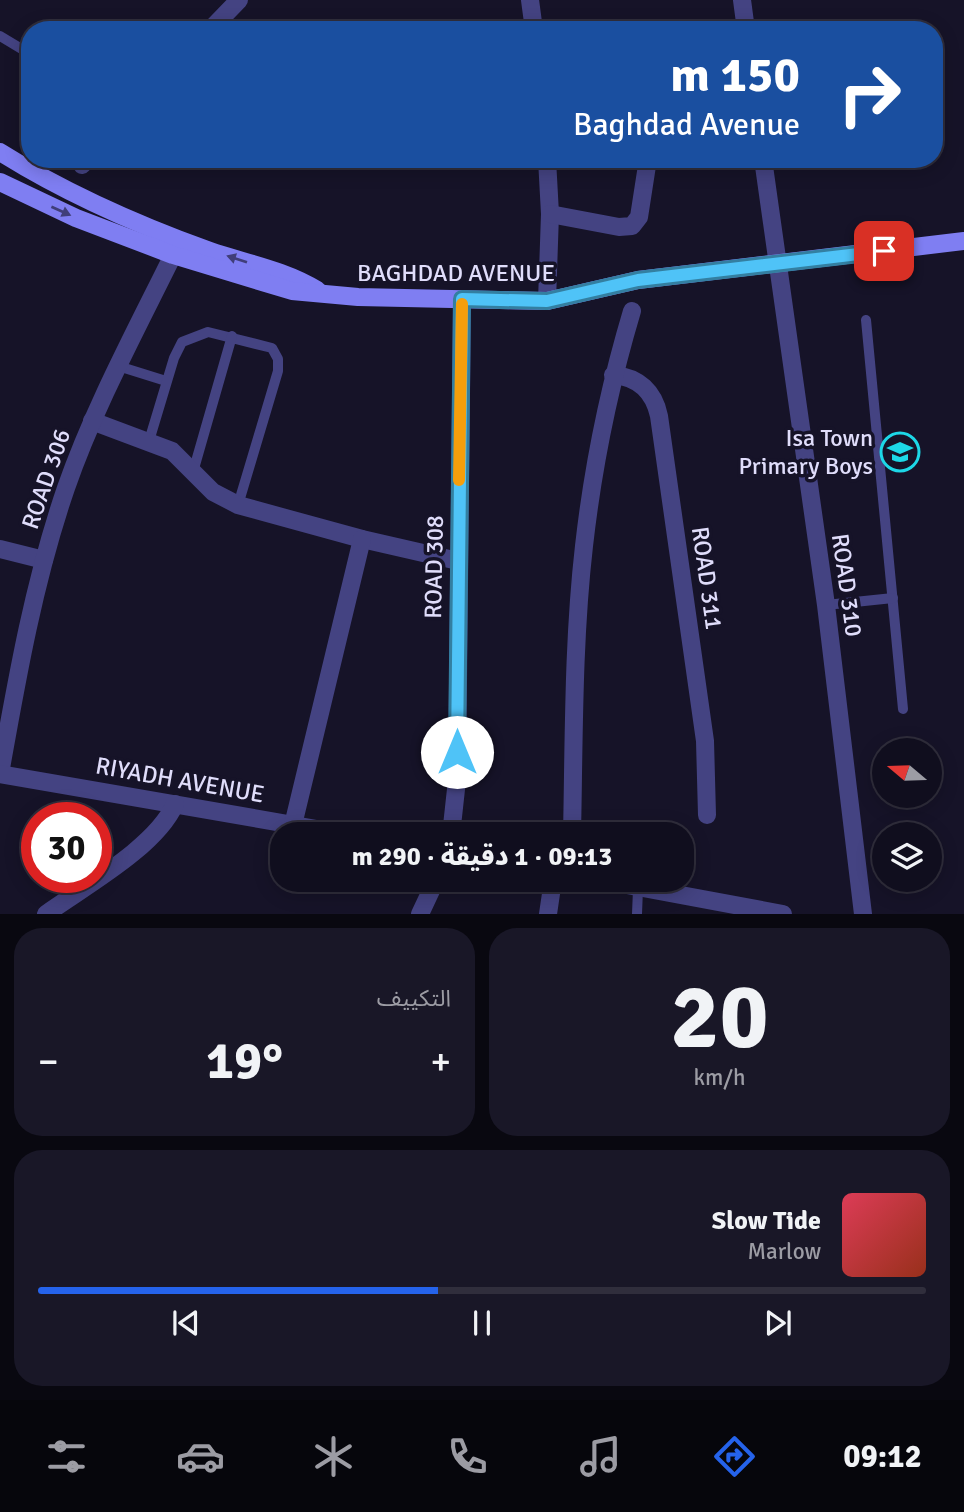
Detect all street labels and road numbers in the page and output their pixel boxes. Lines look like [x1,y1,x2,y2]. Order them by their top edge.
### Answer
street label: BAGHDAD AVENUE [357,258,555,288]
street label: ROAD 306 [15,425,77,533]
street label: ROAD 308 [418,515,450,619]
street label: ROAD 311 [685,524,729,632]
street label: ROAD 310 [825,531,869,639]
street label: RIYADH AVENUE [93,750,267,810]

